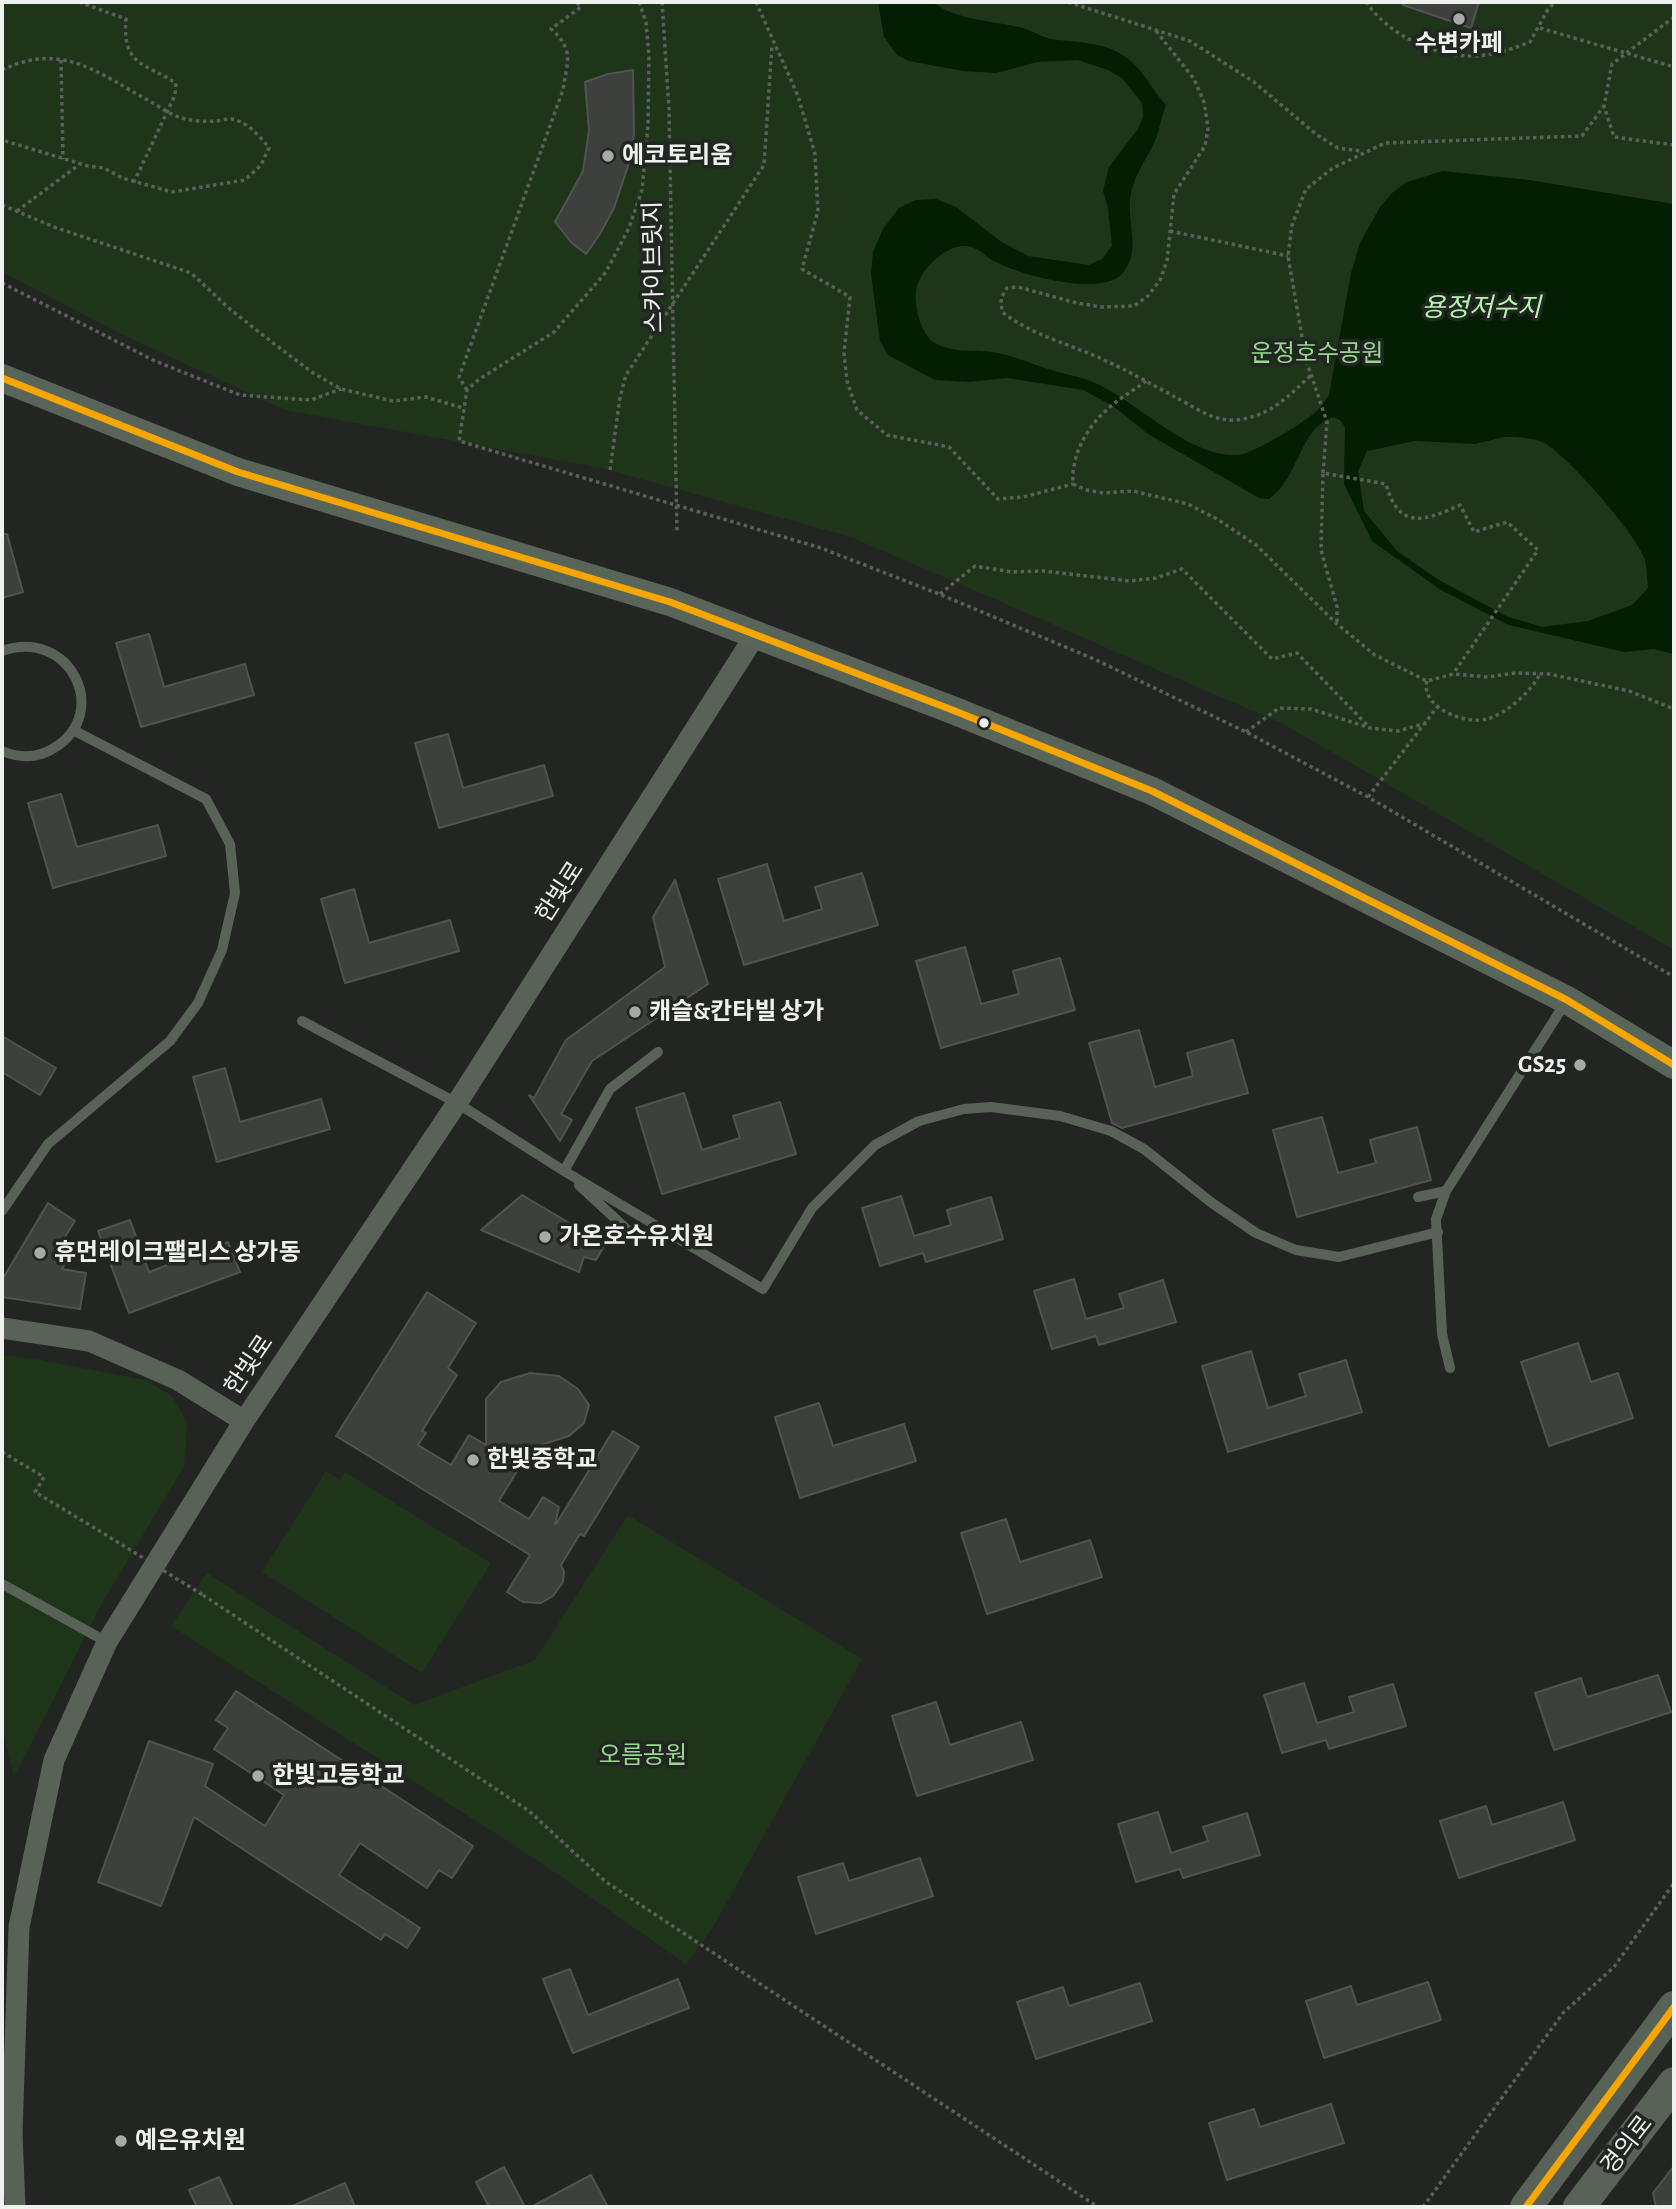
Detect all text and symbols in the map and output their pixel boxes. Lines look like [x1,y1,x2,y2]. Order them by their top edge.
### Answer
marker: 수변카페 [1451,11,1467,27]
place label: 수변카페 [1415,30,1503,58]
place label: 에코토리움 [622,142,732,170]
marker: 에코토리움 [600,148,616,164]
street label: 스카이브릿지 [638,201,670,333]
water label: 용정저수지 [1421,292,1541,324]
park label: 운정호수공원 [1251,340,1383,368]
unlabelled marker [977,716,991,730]
street label: 한빛로 [530,856,590,928]
place label: 캐슬&칸타빌 상가 [649,998,824,1026]
marker: 캐슬&칸타빌 상가 [627,1004,643,1020]
place label: GS25 [1518,1051,1566,1079]
marker: GS25 [1572,1057,1588,1073]
place label: 가온호수유치원 [559,1223,714,1251]
marker: 가온호수유치원 [537,1229,553,1245]
place label: 휴먼레이크팰리스 상가동 [54,1239,301,1267]
marker: 휴먼레이크팰리스 상가동 [32,1245,48,1261]
street label: 한빛로 [219,1329,279,1401]
place label: 한빛중학교 [487,1446,597,1474]
marker: 한빛중학교 [465,1452,481,1468]
park label: 오름공원 [599,1742,687,1770]
place label: 한빛고등학교 [272,1762,404,1790]
marker: 한빛고등학교 [250,1768,266,1784]
street label: 경의로 [1595,2110,1659,2180]
place label: 예은유치원 [135,2127,245,2155]
marker: 예은유치원 [113,2133,129,2149]

